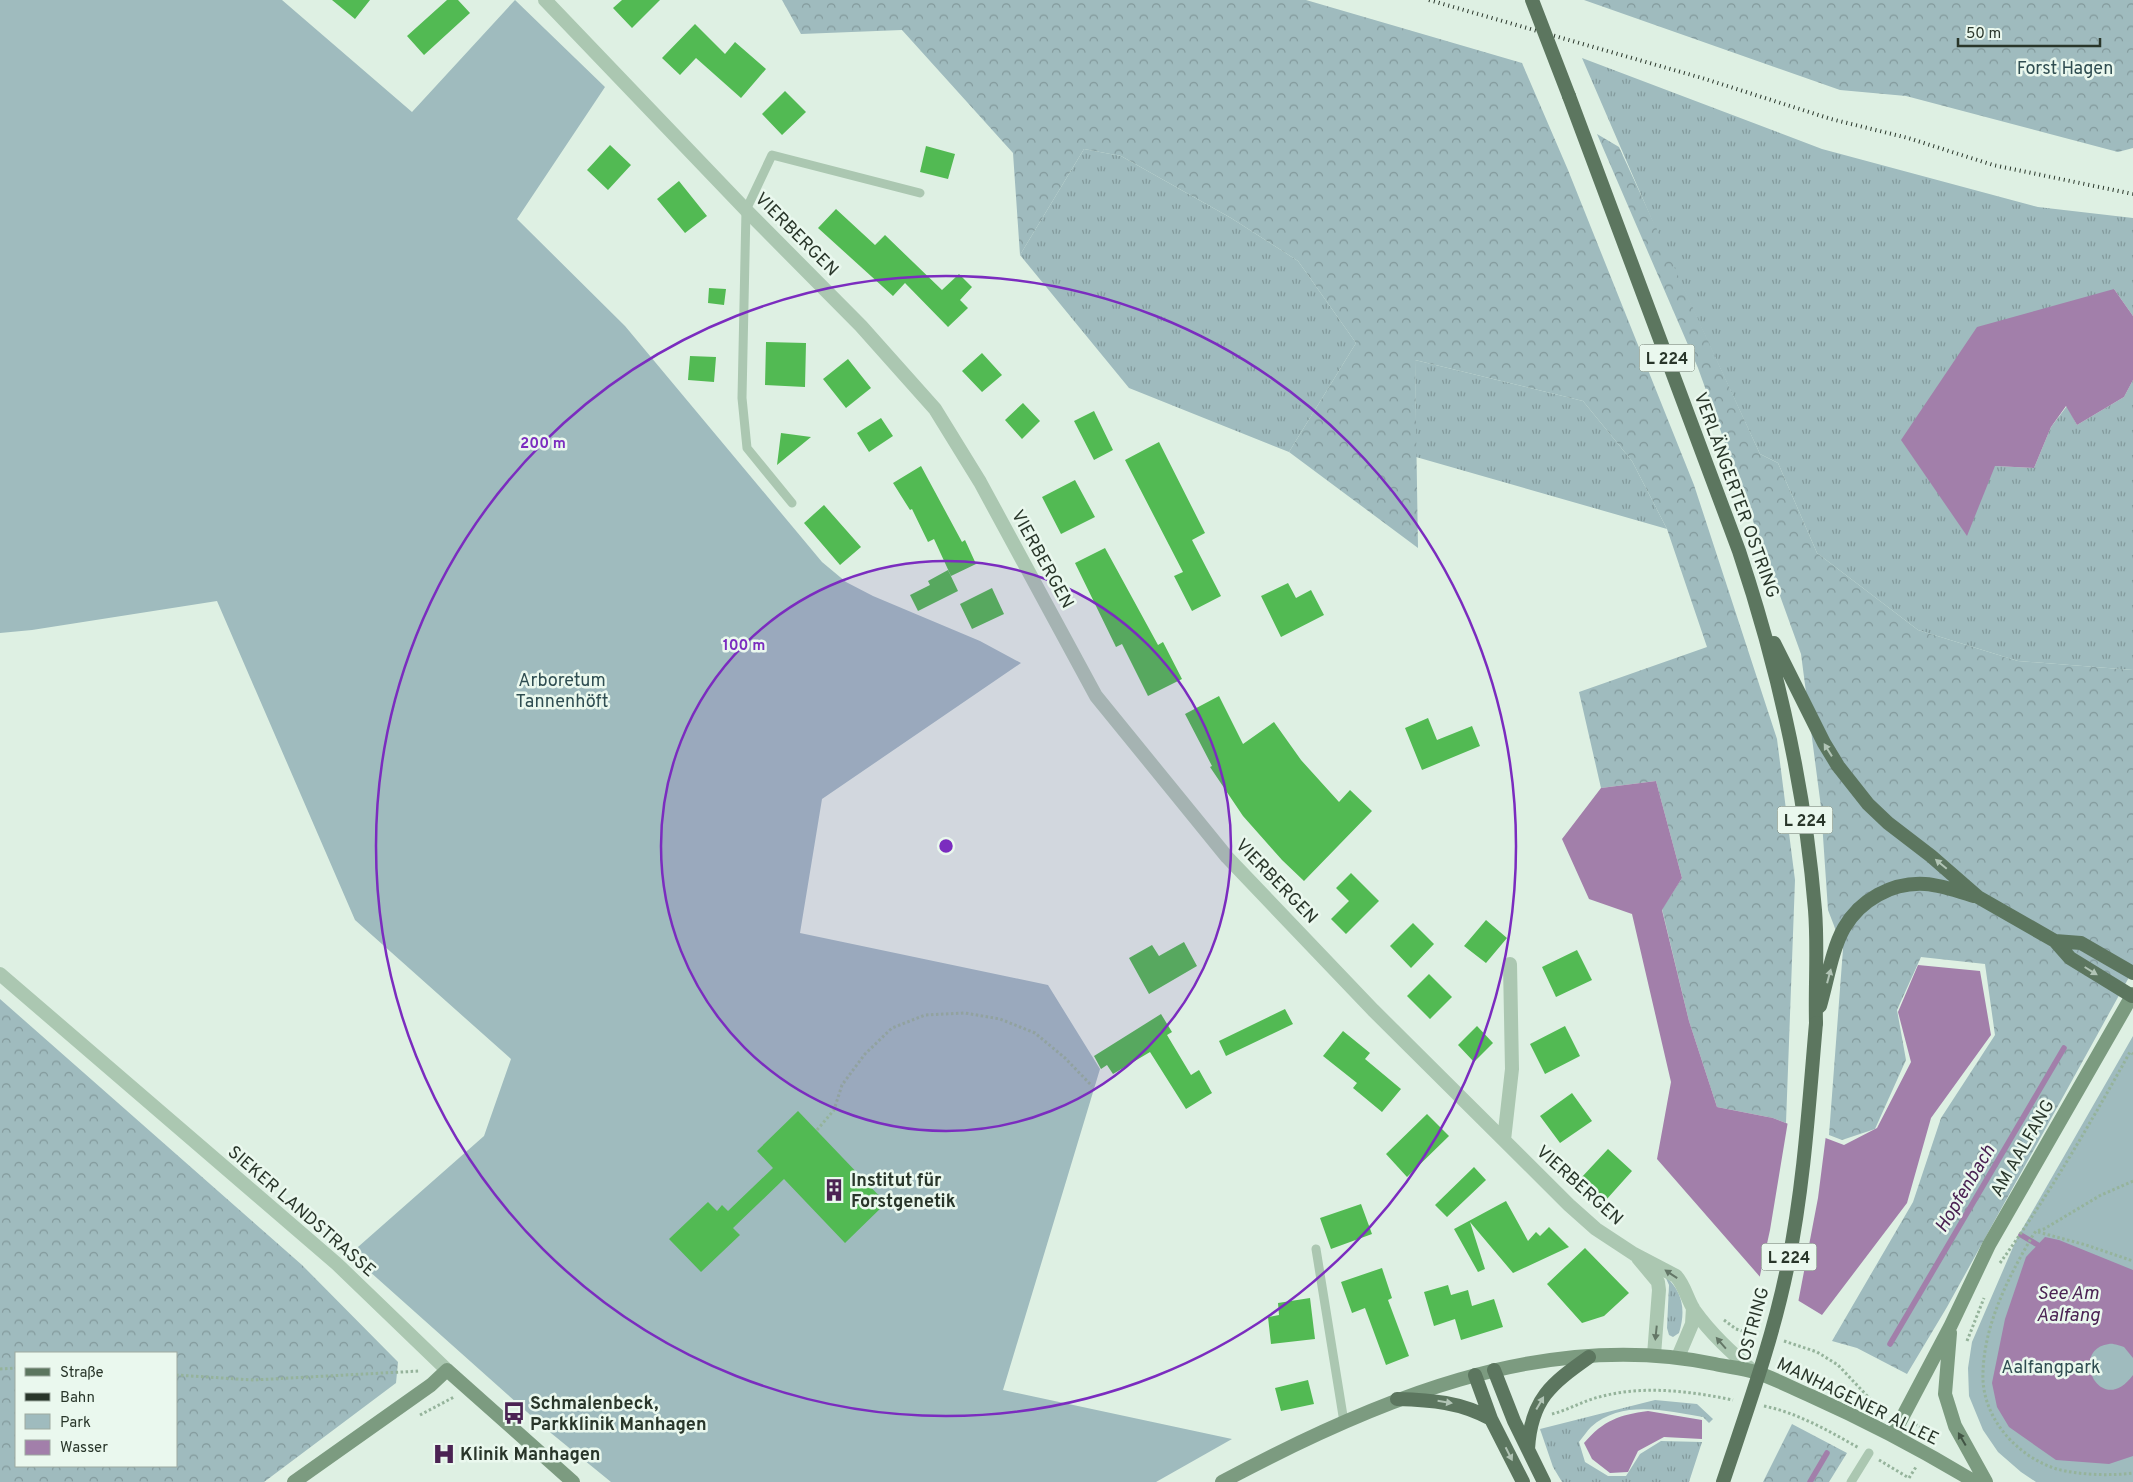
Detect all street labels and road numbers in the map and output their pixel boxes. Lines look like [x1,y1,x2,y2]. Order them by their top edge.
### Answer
street label: VIERBERGEN [749,188,843,282]
road number: L 224 [1640,344,1694,372]
street label: VERLÄNGERTER OSTRING [1688,389,1785,601]
street label: VIERBERGEN [1005,506,1078,613]
road number: L 224 [1778,806,1832,834]
street label: VIERBERGEN [1230,835,1322,929]
street label: AM AALFANG [1986,1096,2060,1202]
street label: SIEKER LANDSTRASSE [222,1141,380,1283]
street label: VIERBERGEN [1531,1141,1627,1231]
road number: L 224 [1762,1244,1816,1270]
street label: OSTRING [1733,1285,1775,1364]
street label: MANHAGENER ALLEE [1772,1353,1942,1452]

